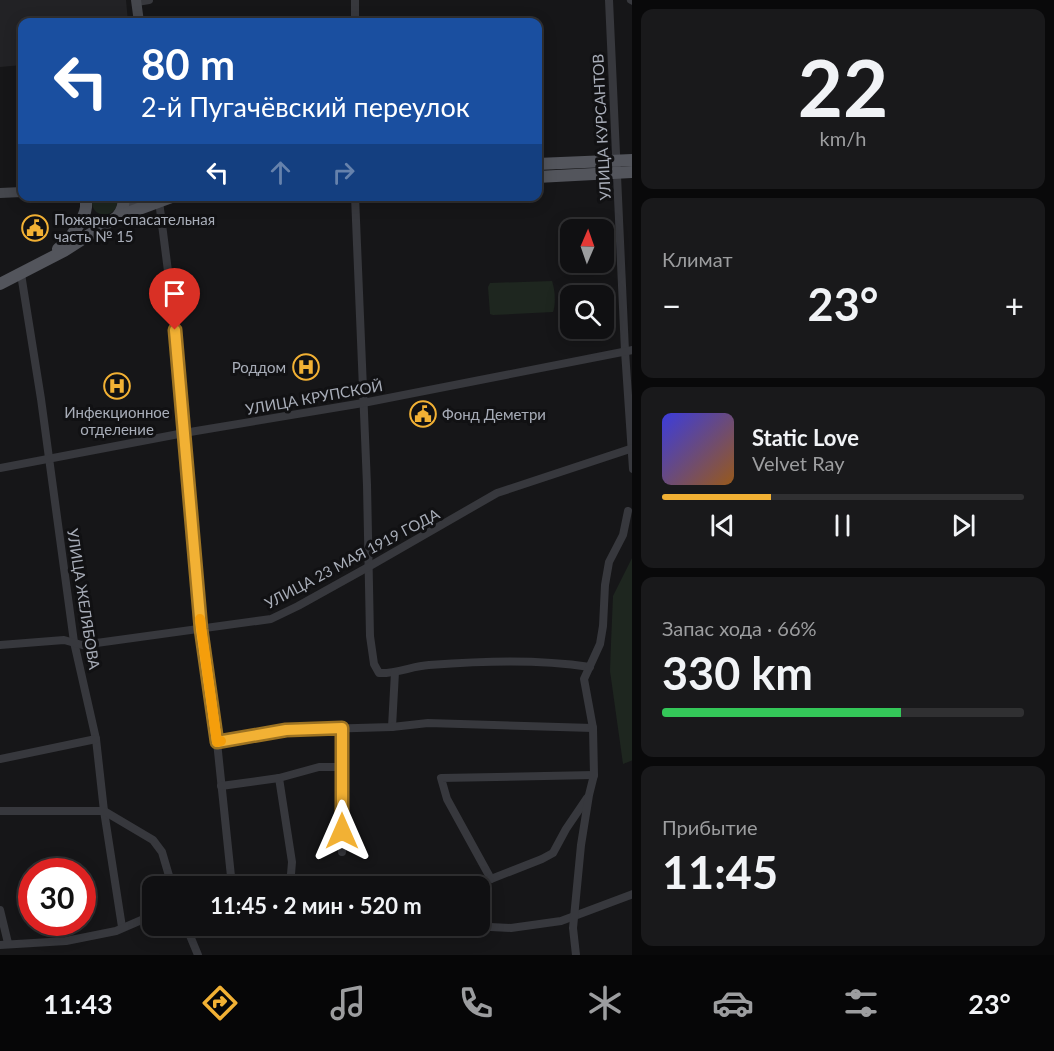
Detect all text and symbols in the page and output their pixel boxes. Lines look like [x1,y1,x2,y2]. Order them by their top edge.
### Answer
text: 80 m [141,39,235,89]
text: 22 [798,40,888,134]
icon: left [42,42,120,120]
street label: УЛИЦА КУРСАНТОВ [588,53,614,201]
text: 2-й Пугачёвский переулок [141,90,470,123]
text: km/h [820,126,866,150]
icon: left [201,156,234,189]
icon: ahead [264,156,297,189]
icon: right [327,156,360,189]
place label: Пожарно-спасательная часть № 15 [54,210,215,245]
public building icon: Пожарно-спасательная часть № 15 [20,213,50,243]
north arrow [560,219,614,273]
map controls [560,219,614,339]
text: Климат [662,247,733,271]
pin [149,268,200,330]
icon: arrive [158,277,191,310]
text: 23° [808,277,878,331]
button: search [560,285,614,339]
text: − [662,285,681,325]
text: + [1005,285,1024,325]
hospital icon: Роддом [291,352,321,382]
place label: Роддом [232,358,286,376]
hospital icon: Инфекционное отделение [102,371,132,401]
street label: УЛИЦА КРУПСКОЙ [244,376,384,418]
public building icon: Фонд Деметри [408,399,438,429]
place label: Инфекционное отделение [64,403,170,438]
place label: Фонд Деметри [442,405,546,423]
text: Static Love [752,424,859,451]
text: Velvet Ray [752,451,845,475]
street label: УЛИЦА 23 МАЯ 1919 ГОДА [262,504,443,612]
icon: previous [706,509,739,542]
icon: pause [826,509,859,542]
icon: next [947,509,980,542]
street label: УЛИЦА ЖЕЛЯБОВА [64,527,104,672]
text: Запас хода · 66% [662,616,817,640]
text: 330 km [662,646,813,700]
position arrow [310,799,374,863]
text: Прибытие [662,815,758,839]
text: 11:45 [662,845,778,899]
speed limit sign: 30 [18,858,96,936]
text: 11:45 · 2 мин · 520 m [210,892,422,919]
icon: directions [199,982,241,1024]
icon: music [327,982,369,1024]
icon: phone [455,982,497,1024]
icon: climate [584,982,626,1024]
icon: car [712,982,754,1024]
icon: filters [840,982,882,1024]
text: 11:43 [43,987,113,1020]
text: 23° [968,987,1011,1020]

